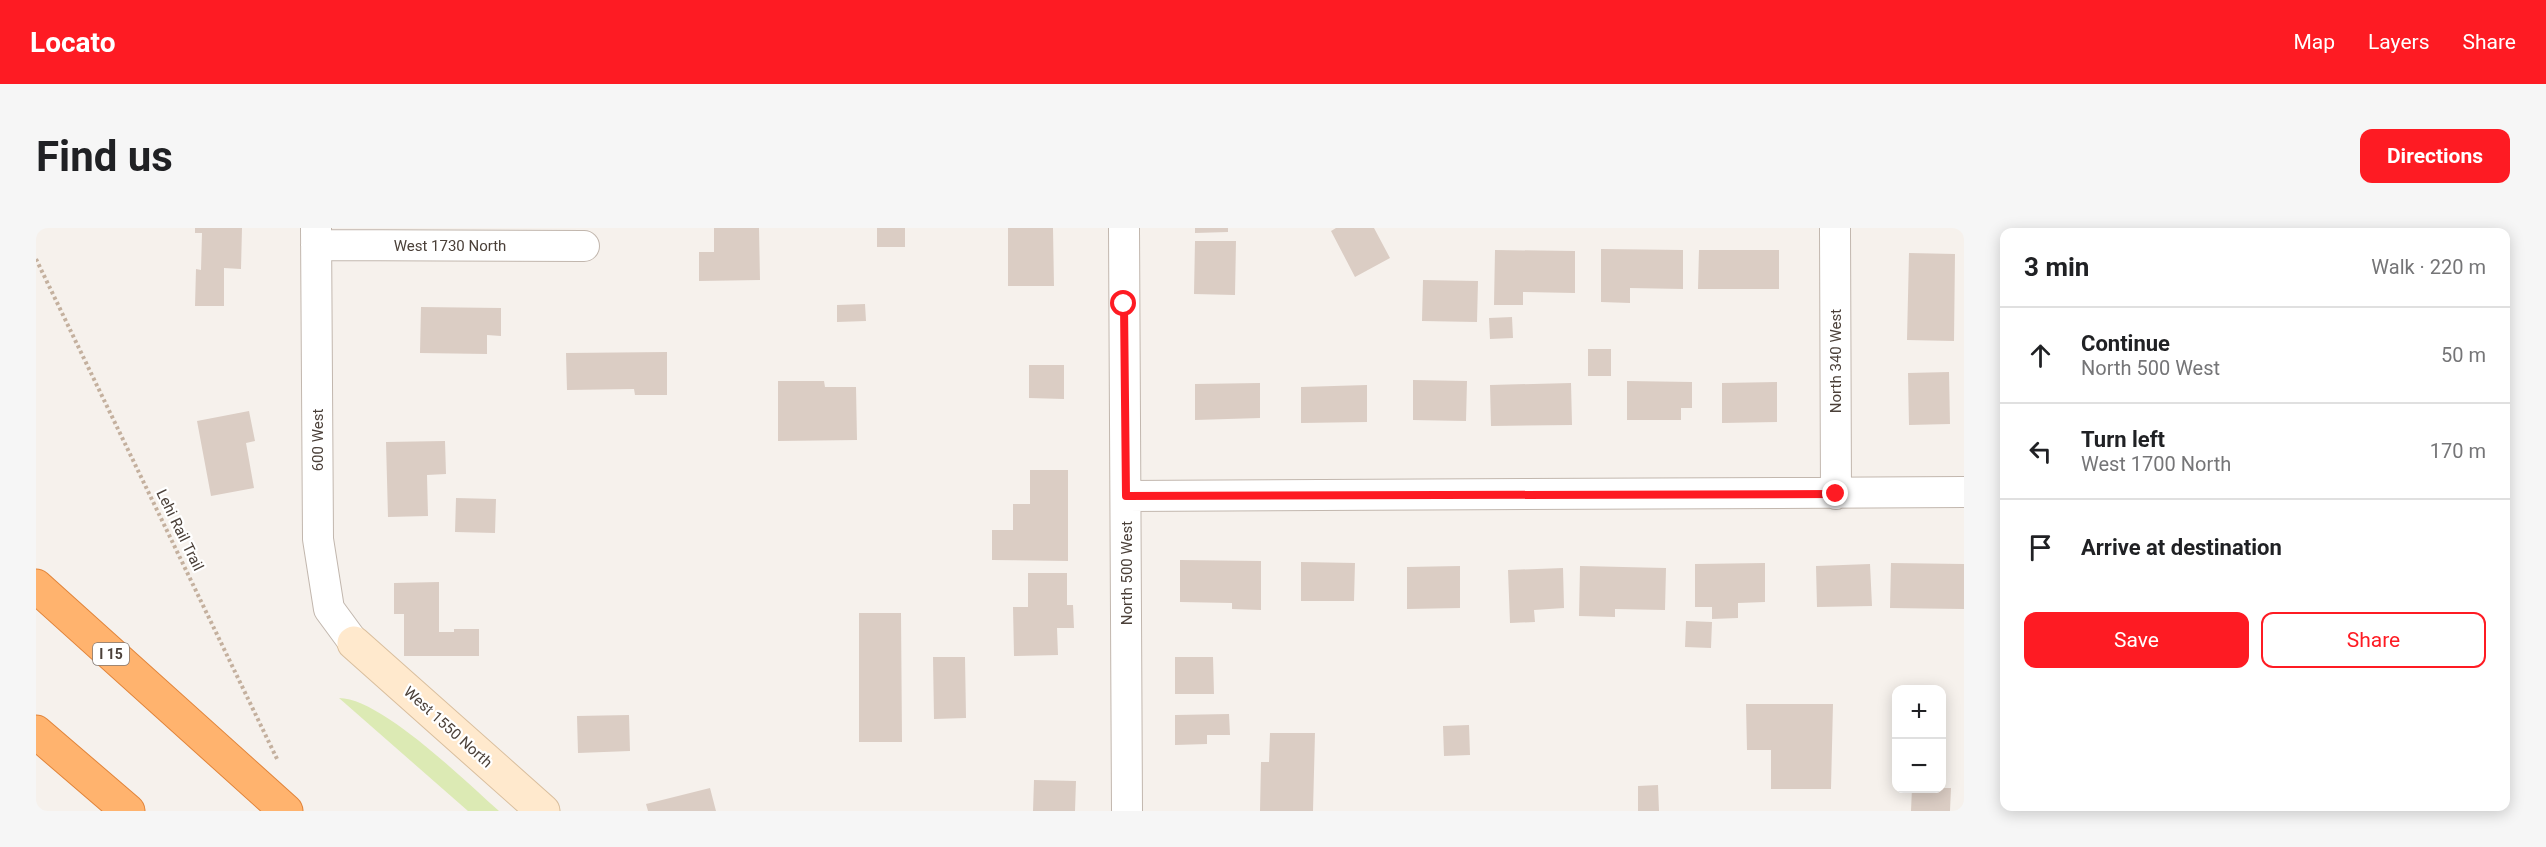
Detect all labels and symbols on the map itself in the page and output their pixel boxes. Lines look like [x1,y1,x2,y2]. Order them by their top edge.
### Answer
street label: West 1730 North [394,237,506,255]
route start [1110,290,1136,316]
street label: North 340 West [1827,309,1845,413]
street label: 600 West [309,409,327,471]
route end [1822,480,1848,506]
street label: Lehi Rail Trail [153,486,207,574]
street label: North 500 West [1118,521,1136,625]
road number: I 15 [93,643,129,665]
street label: West 1550 North [400,683,496,771]

